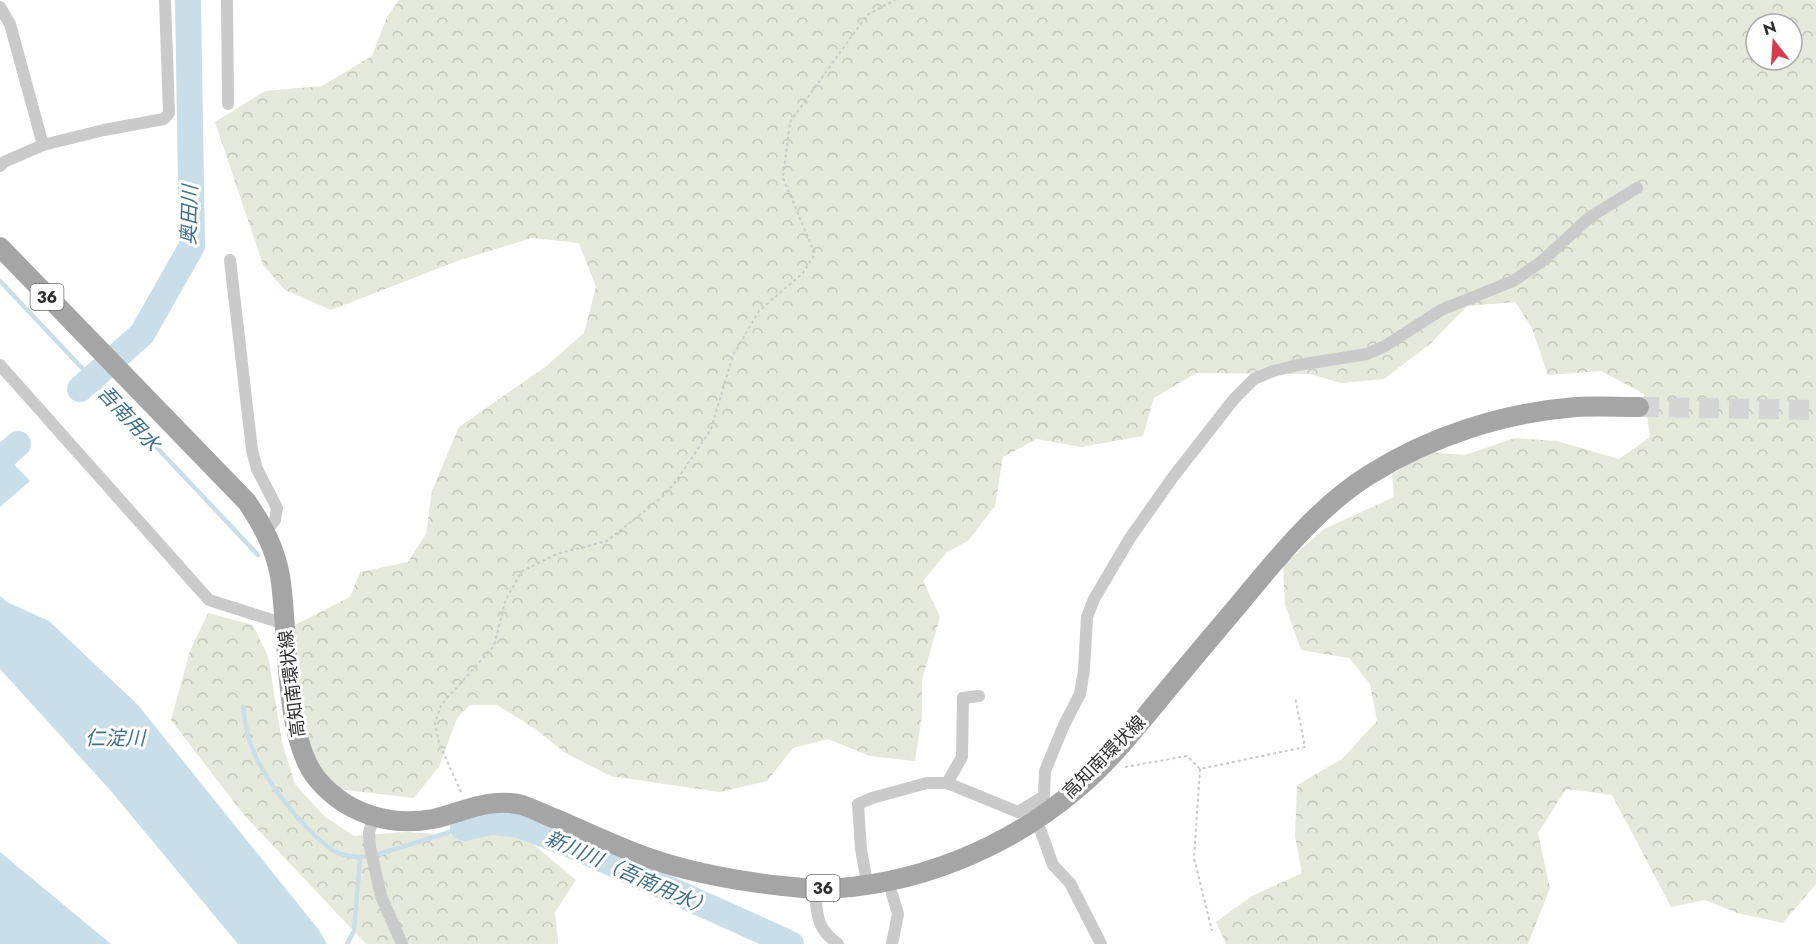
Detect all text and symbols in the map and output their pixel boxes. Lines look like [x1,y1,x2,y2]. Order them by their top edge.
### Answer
north arrow [1744,12,1804,72]
text: N [1760,15,1779,41]
water label: 奥田川 [174,183,205,246]
road number: 36 [30,284,63,310]
water label: 吾南用水 [91,379,168,459]
street label: 高知南環状線 [273,629,311,739]
street label: 高知南環状線 [1057,710,1151,804]
water label: 仁淀川 [85,724,147,753]
water label: 新川川（吾南用水） [541,824,717,923]
road number: 36 [806,875,840,901]

